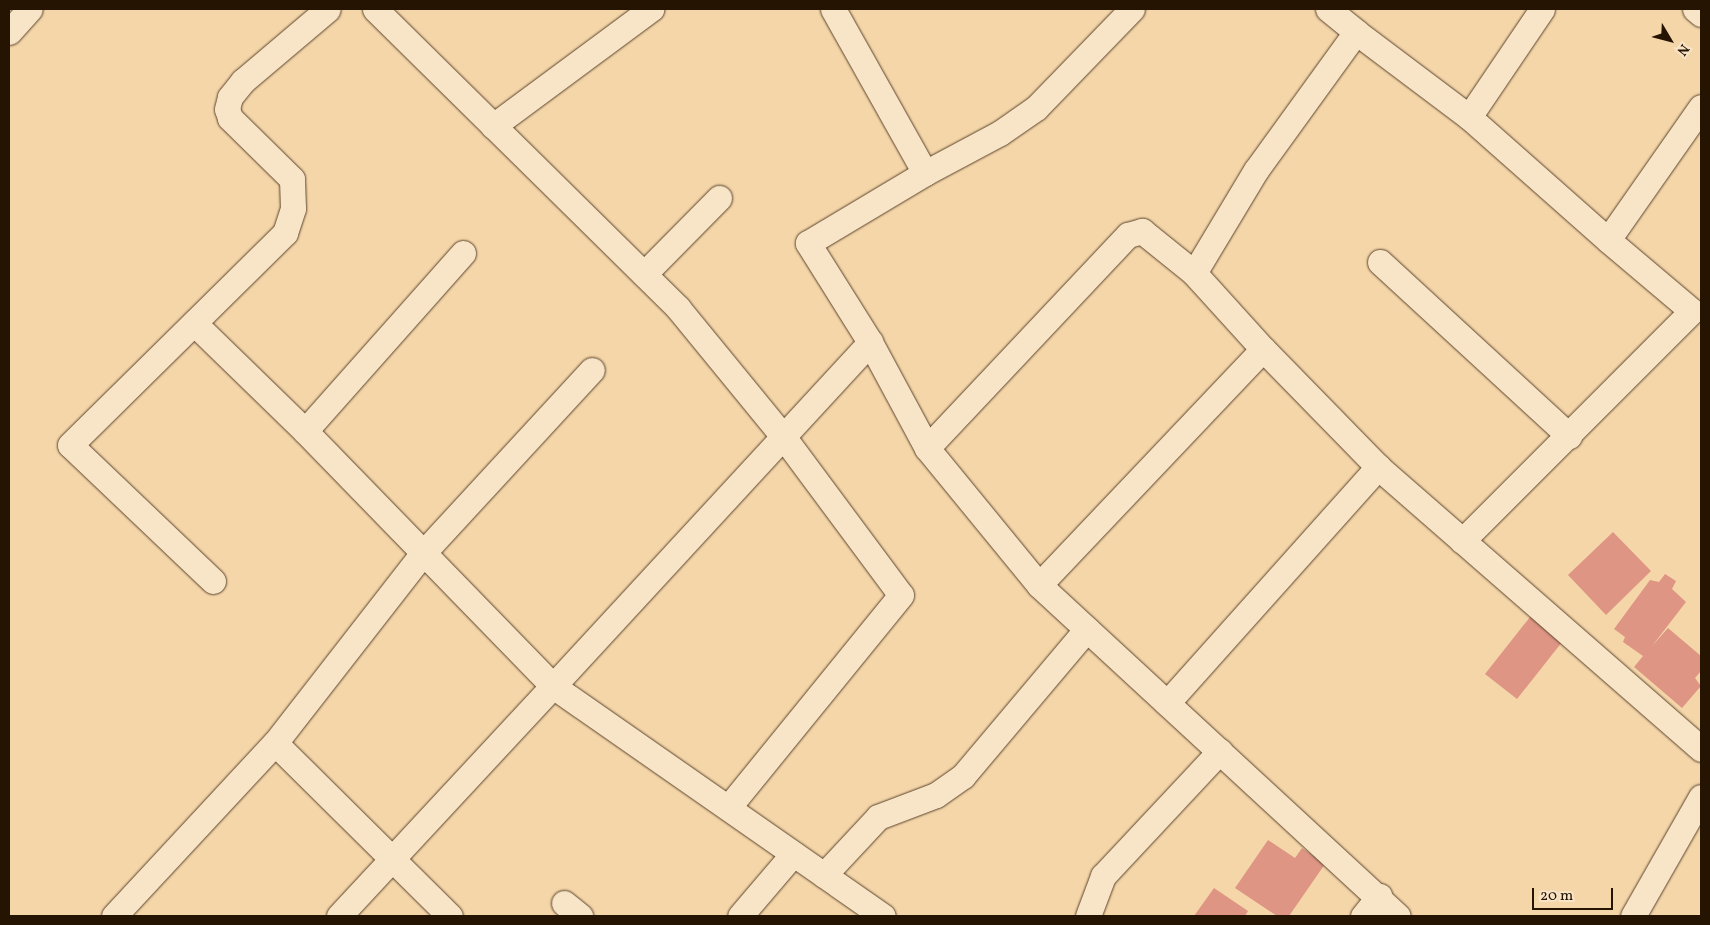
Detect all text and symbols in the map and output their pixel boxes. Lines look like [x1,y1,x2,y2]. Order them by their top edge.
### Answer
north arrow [1645,15,1695,65]
text: N [1672,40,1693,59]
scale bar [1535,878,1616,910]
text: 20 m [1540,886,1573,907]

